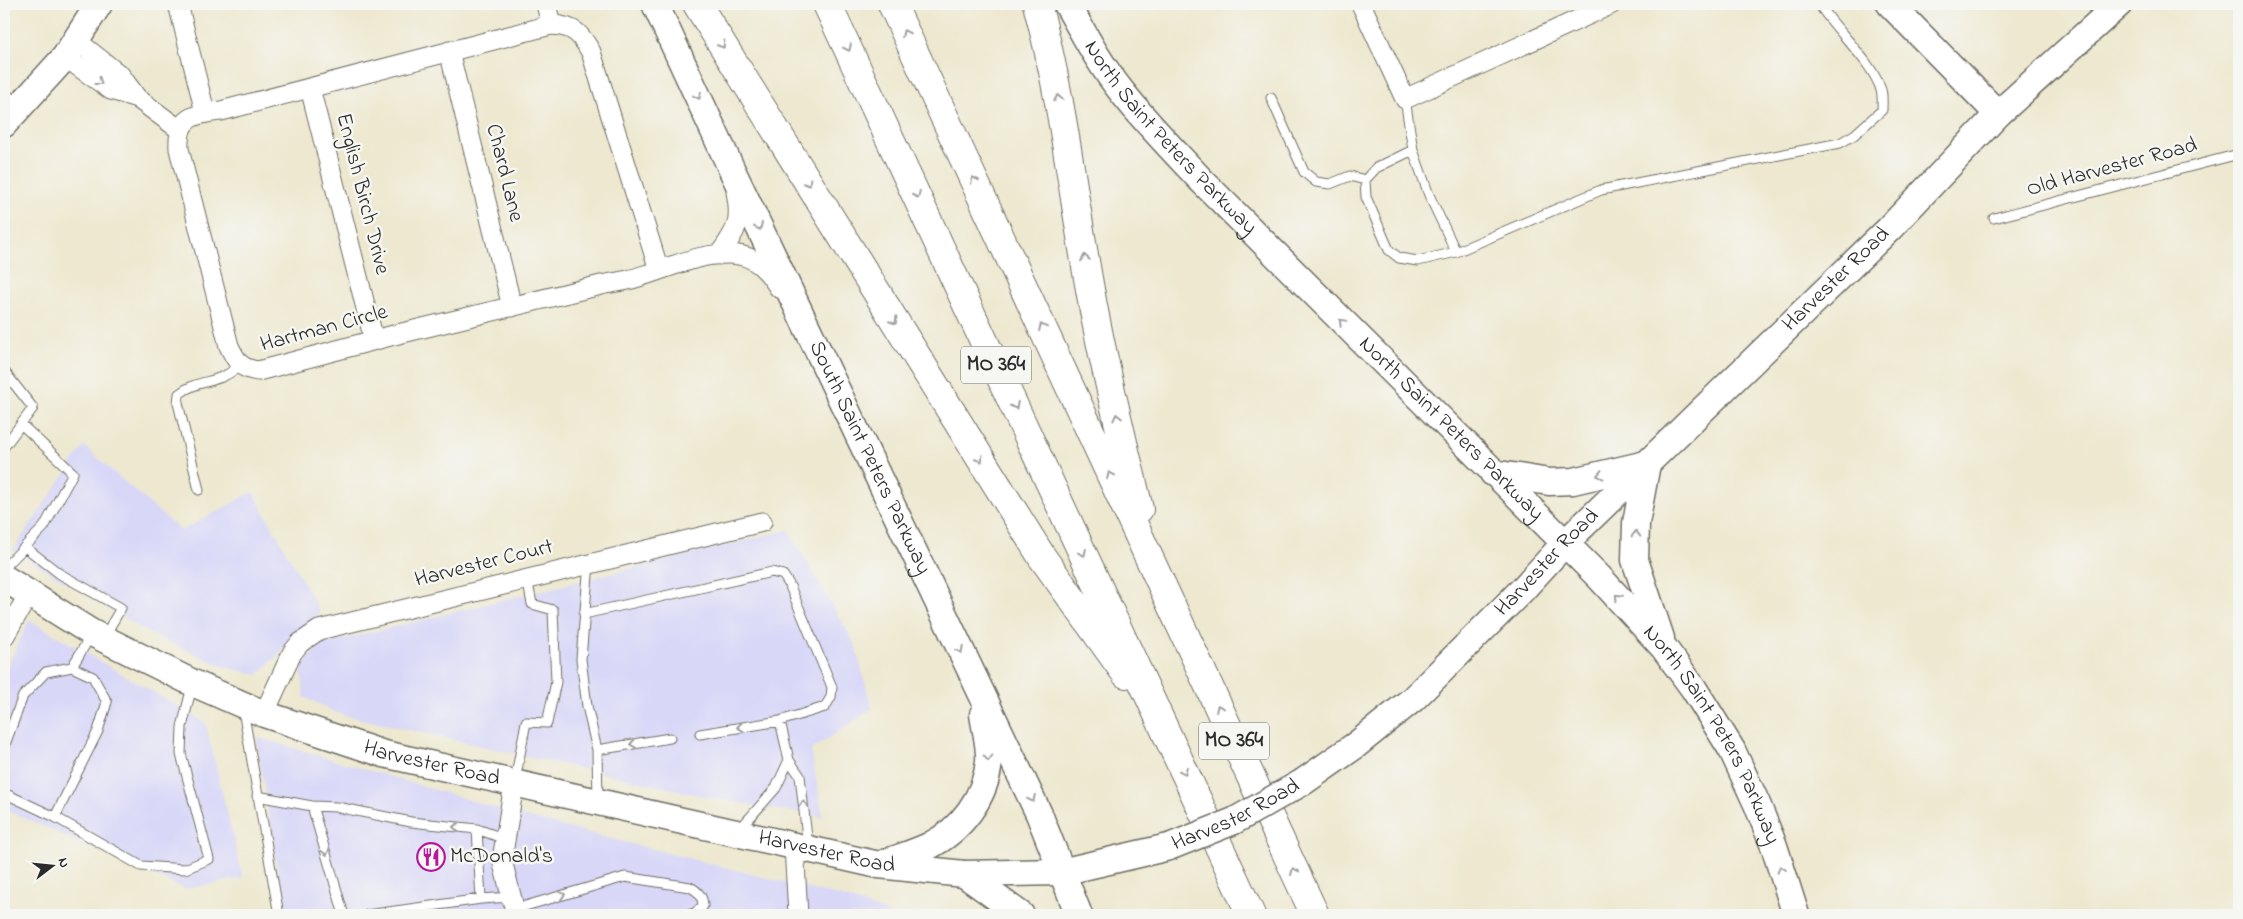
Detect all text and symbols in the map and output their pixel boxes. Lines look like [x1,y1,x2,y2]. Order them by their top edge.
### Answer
one-way arrow [901,29,912,38]
street label: North Saint Peters Parkway [1075,35,1264,244]
one-way arrow [716,40,726,49]
one-way arrow [841,43,852,52]
one-way arrow [93,76,102,84]
one-way arrow [691,91,702,100]
one-way arrow [1054,93,1064,102]
street label: English Birch Drive [326,110,398,278]
street label: Chard Lane [476,121,532,225]
street label: Old Harvester Road [2023,130,2201,206]
one-way arrow [969,176,980,185]
one-way arrow [802,178,812,187]
one-way arrow [910,190,921,199]
street label: Harvester Road [1776,220,1898,340]
one-way arrow [753,222,763,231]
one-way arrow [1080,254,1090,262]
street label: Hartman Circle [257,297,391,361]
one-way arrow [888,315,898,324]
one-way arrow [1339,318,1348,327]
one-way arrow [1038,324,1048,333]
street label: North Saint Peters Parkway [1351,329,1551,530]
street label: South Saint Peters Parkway [800,336,939,581]
road number: MO 364 [961,346,1031,384]
one-way arrow [1008,401,1019,410]
one-way arrow [1112,413,1123,422]
one-way arrow [974,453,984,462]
one-way arrow [1595,469,1604,480]
one-way arrow [1106,471,1117,480]
street label: Harvester Road [1488,502,1607,624]
one-way arrow [1631,530,1641,538]
street label: Harvester Court [411,531,557,597]
one-way arrow [1077,548,1088,557]
one-way arrow [1615,594,1624,603]
street label: North Saint Peters Parkway [1635,618,1788,850]
one-way arrow [954,645,964,654]
one-way arrow [1214,704,1225,713]
one-way arrow [736,722,745,732]
road number: MO 364 [1199,722,1269,759]
street label: Harvester Road [359,732,503,795]
one-way arrow [629,739,638,749]
one-way arrow [983,754,993,762]
one-way arrow [1178,766,1189,775]
street label: Harvester Road [1167,771,1306,860]
one-way arrow [1026,794,1036,803]
one-way arrow [798,799,809,807]
one-way arrow [451,822,459,833]
street label: Harvester Road [755,822,896,883]
place label: McDonald's [450,841,553,873]
north arrow [28,842,78,892]
restaurant icon: McDonald's [416,842,446,872]
one-way arrow [320,848,330,856]
text: N [52,855,74,870]
one-way arrow [1777,865,1787,873]
one-way arrow [1290,867,1301,876]
one-way arrow [557,891,565,901]

